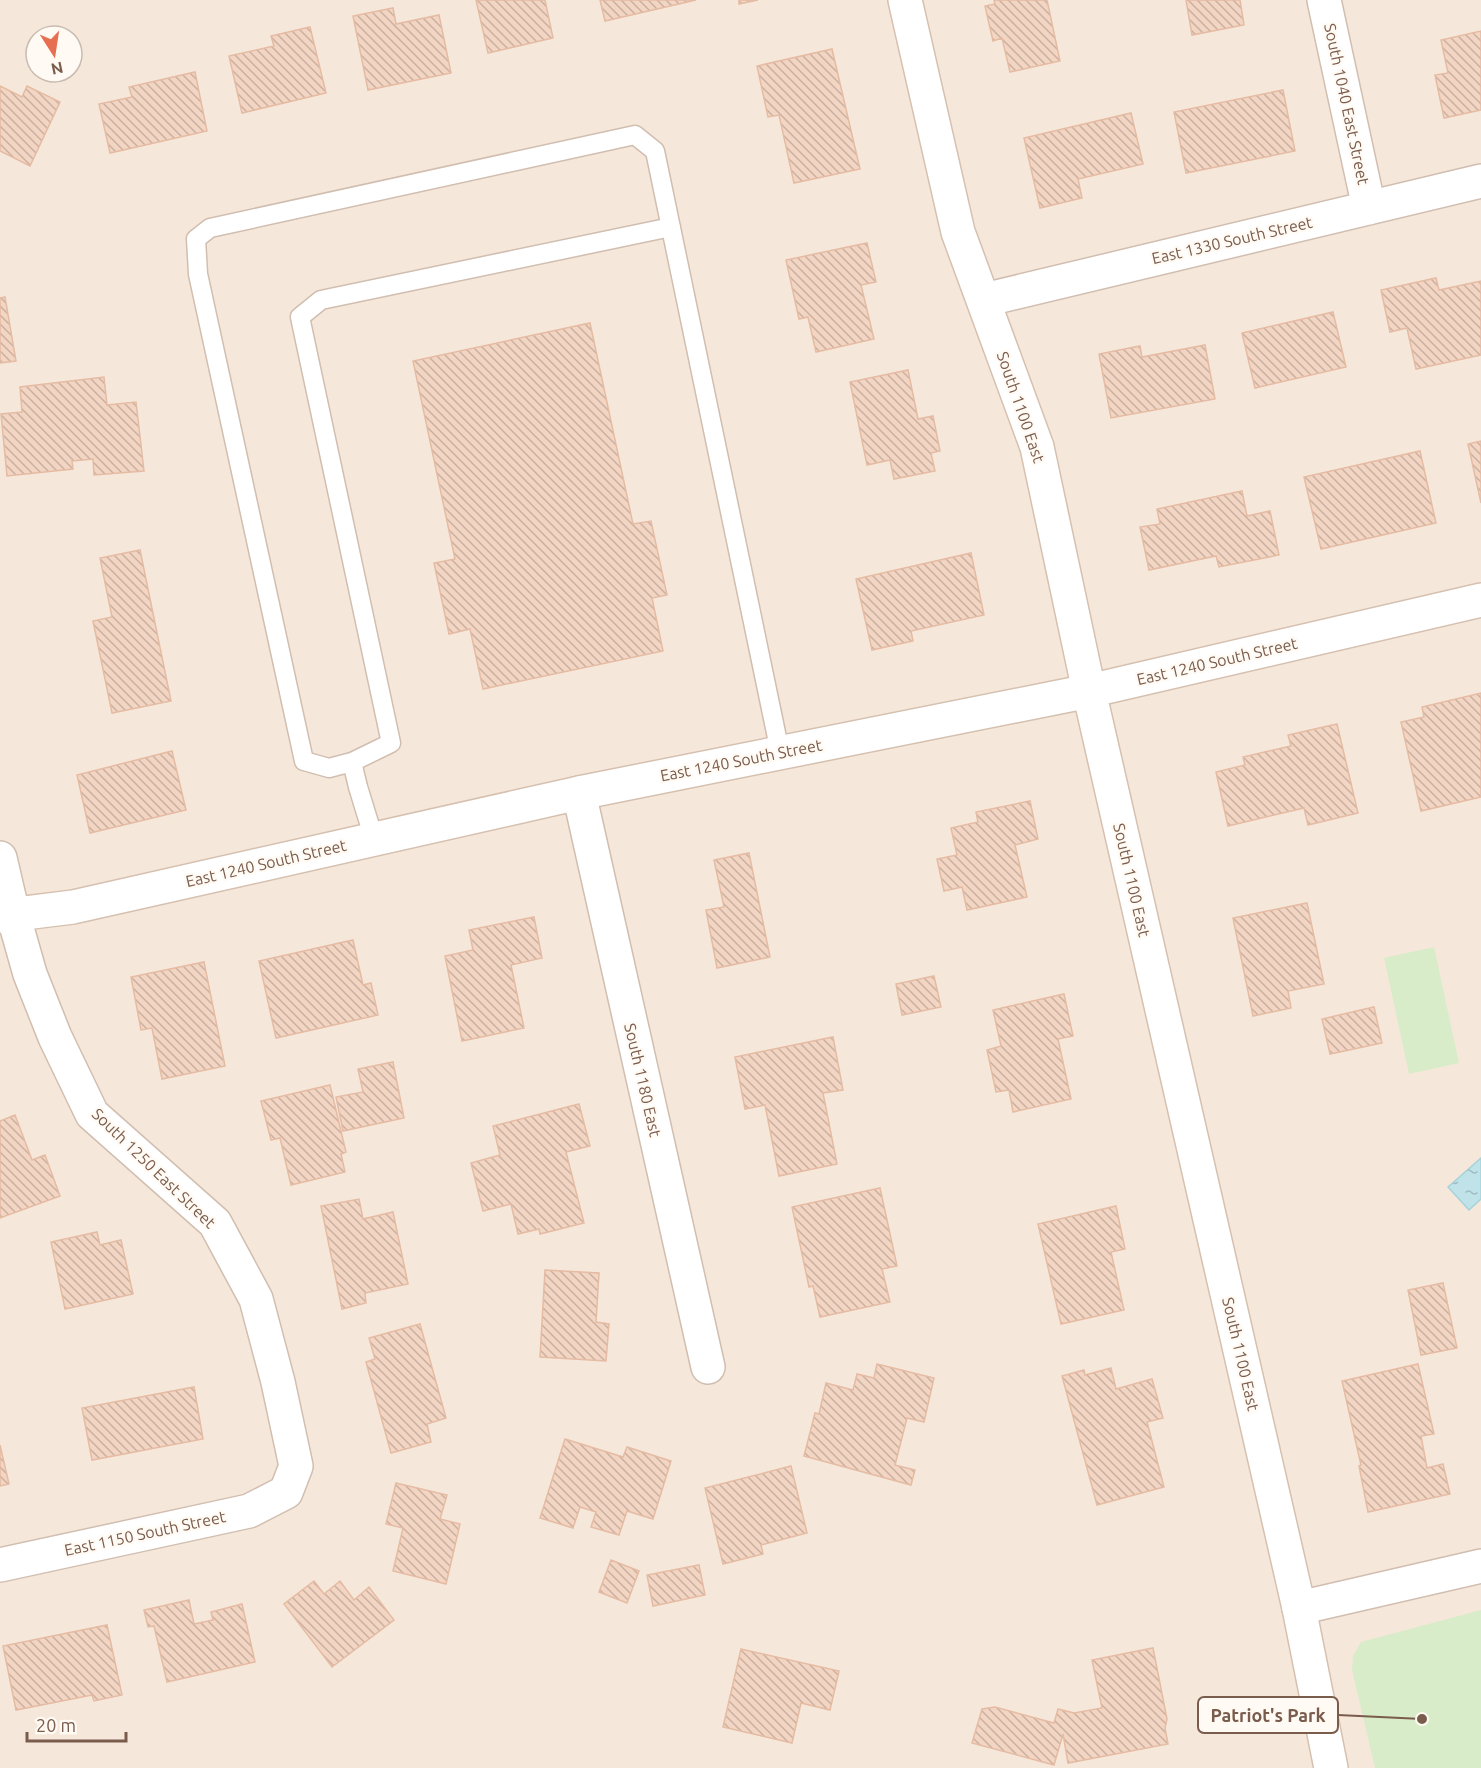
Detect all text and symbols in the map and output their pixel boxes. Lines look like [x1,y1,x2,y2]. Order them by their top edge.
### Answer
street label: South 1040 East Street [1321,22,1373,187]
north arrow [24,24,84,84]
text: N [49,59,65,79]
street label: East 1330 South Street [1150,213,1315,267]
street label: South 1100 East [994,349,1049,466]
street label: East 1240 South Street [1135,634,1300,688]
street label: East 1240 South Street [659,735,824,785]
street label: South 1100 East [1110,821,1154,939]
street label: East 1240 South Street [184,836,349,890]
street label: South 1180 East [621,1021,665,1139]
street label: South 1250 East Street [89,1104,220,1232]
street label: South 1100 East [1219,1295,1263,1413]
street label: East 1150 South Street [63,1507,228,1559]
callout: Patriot's Park [1198,1697,1338,1733]
scale bar [27,1705,126,1743]
text: Patriot's Park [1210,1705,1326,1725]
text: 20 m [36,1715,76,1735]

